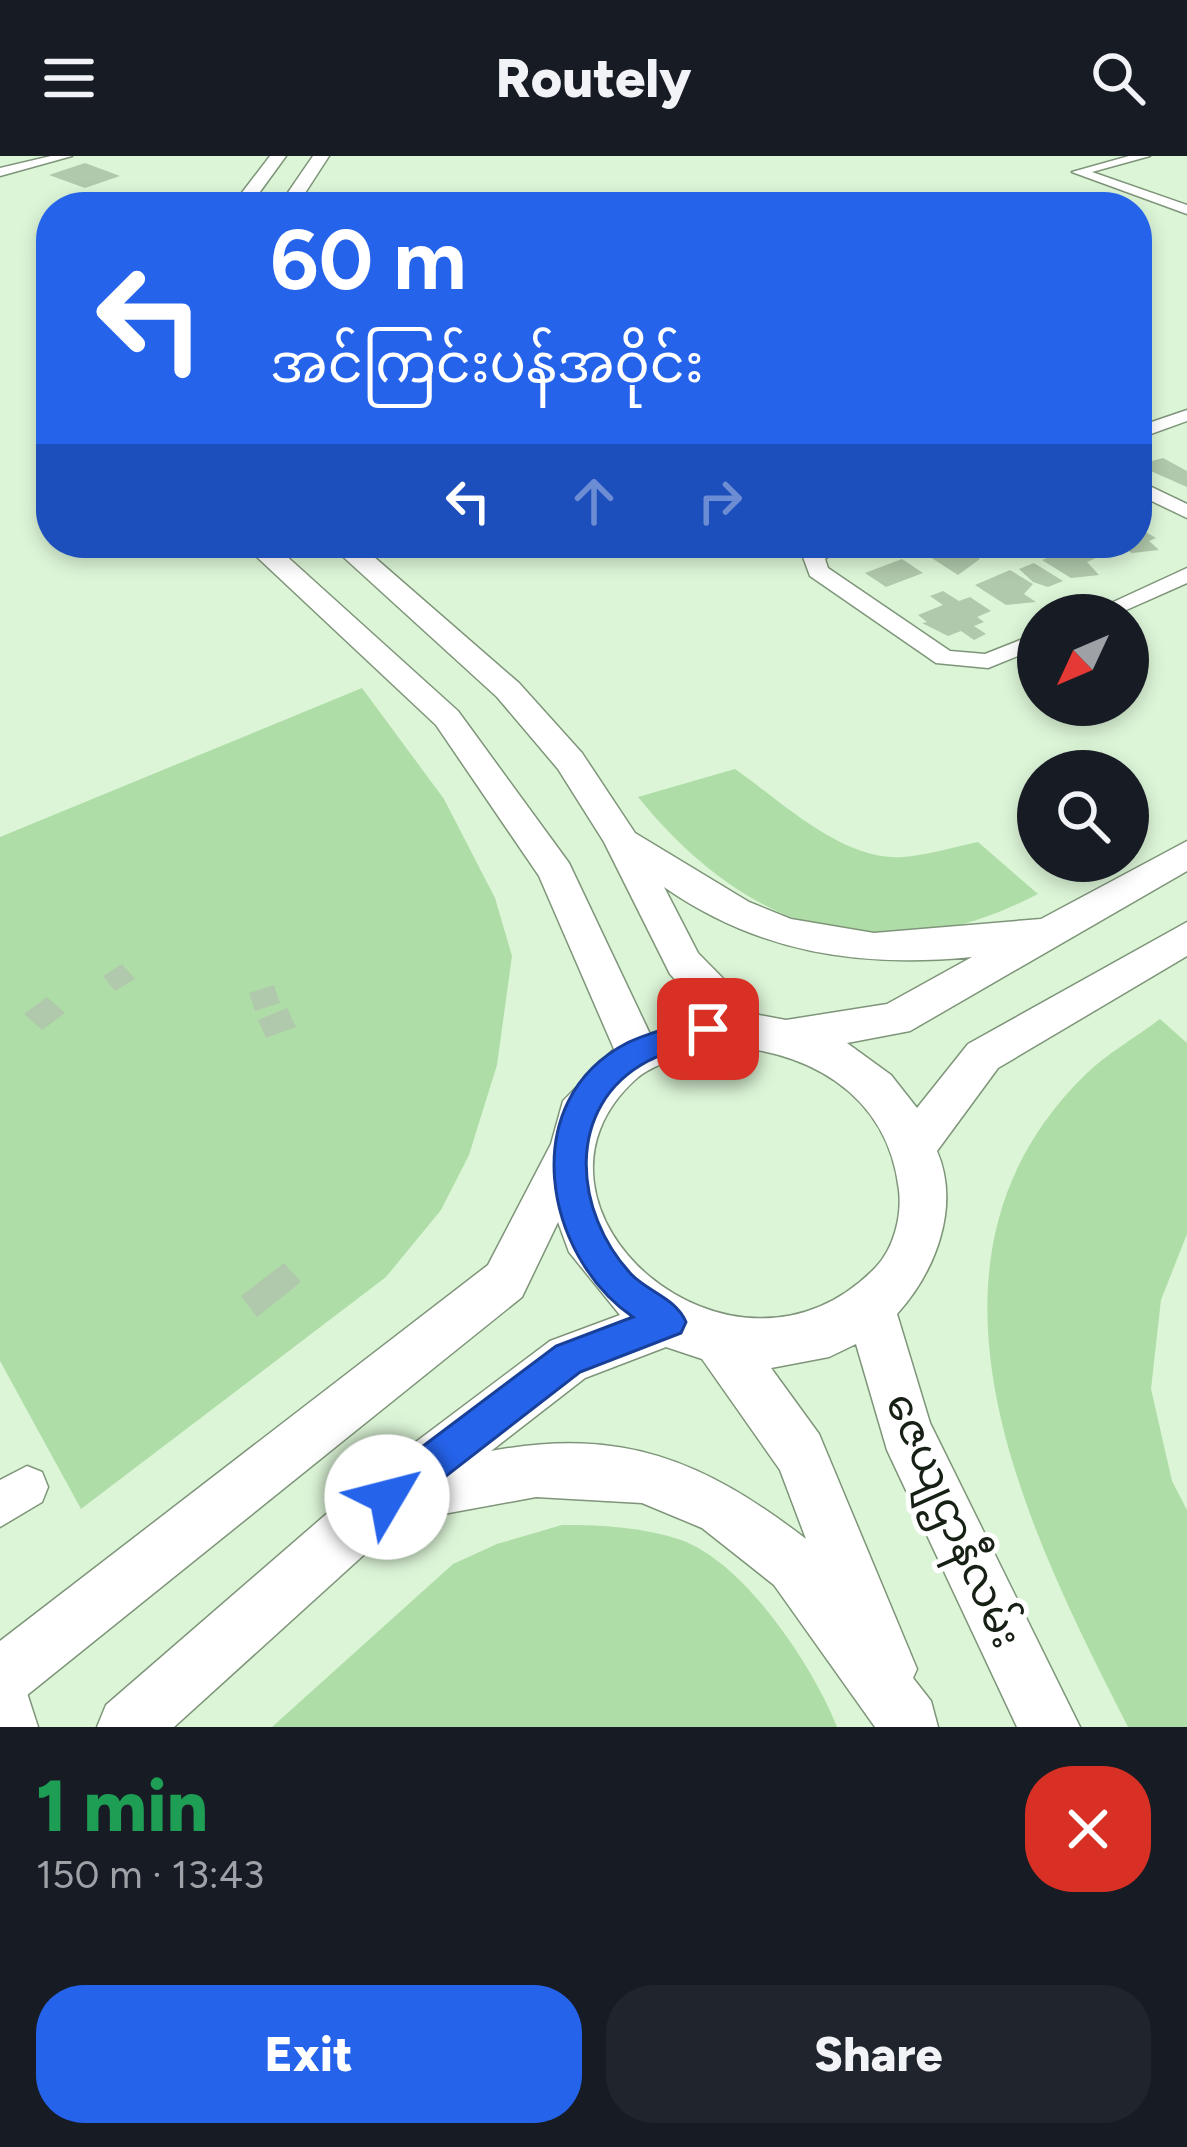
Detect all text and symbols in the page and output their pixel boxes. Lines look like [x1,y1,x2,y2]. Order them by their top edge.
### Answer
icon: menu [36,45,102,111]
icon: search [1085,45,1151,111]
text: Routely [496,46,691,111]
text: 60 m [270,209,466,310]
icon: left [72,240,228,396]
text: အင်ကြင်းပန်အ၀ိုင်း [270,331,704,396]
icon: left [435,468,501,534]
icon: ahead [561,468,627,534]
icon: right [687,468,753,534]
north arrow [1017,594,1149,726]
map controls [1017,594,1149,882]
button: search [1017,750,1149,882]
pin [657,978,759,1080]
icon: arrive [675,996,741,1062]
street label: ဇေယျဌာနီလမ်း [867,1384,1035,1659]
position arrow [324,1434,450,1560]
text: 1 min [36,1763,208,1849]
button: close [1025,1766,1151,1892]
text: 150 m · 13:43 [36,1851,264,1898]
button: Exit [36,1985,582,2123]
button: Share [606,1985,1151,2123]

